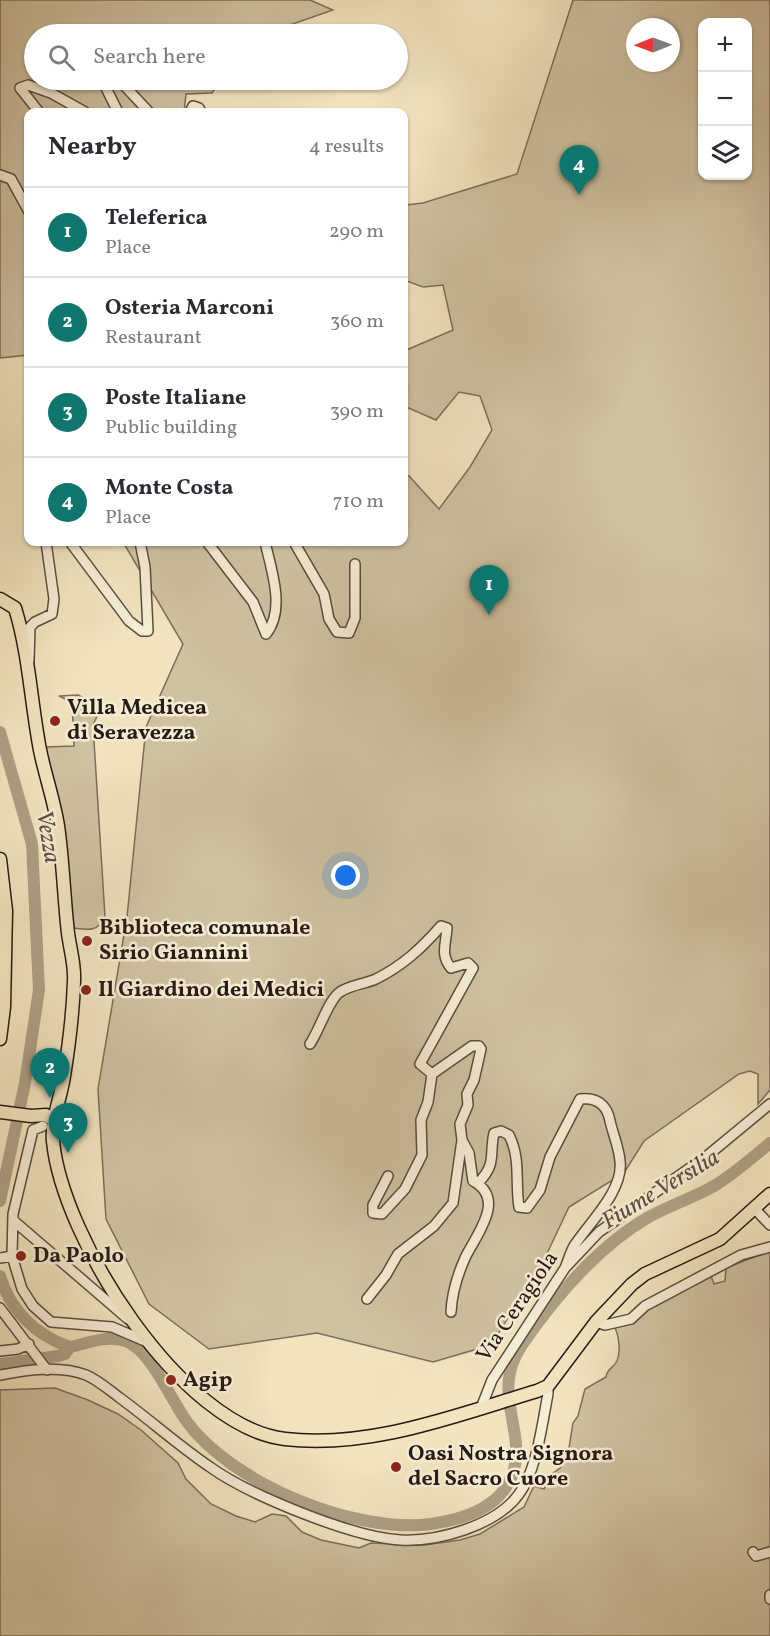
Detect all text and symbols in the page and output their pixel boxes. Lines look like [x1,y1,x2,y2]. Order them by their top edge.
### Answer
north arrow [626,18,680,72]
map controls [698,18,752,180]
button: + [698,18,752,72]
search box [24,24,408,90]
icon: search [45,41,78,74]
text: Search here [93,42,206,73]
button: − [698,72,752,126]
button: layers [698,126,752,180]
text: Nearby [48,129,137,165]
text: 4 results [309,133,384,161]
pin: 4 [560,146,598,195]
text: Teleferica [105,203,208,234]
text: 1 [63,218,72,246]
text: 290 m [329,218,384,246]
text: Place [105,234,151,262]
text: Osteria Marconi [105,293,274,324]
text: 2 [62,308,73,336]
text: 360 m [330,308,384,336]
text: Restaurant [105,324,202,352]
text: Poste Italiane [105,383,246,414]
text: 3 [62,398,73,426]
text: 390 m [330,398,384,426]
text: Public building [105,414,237,442]
text: Monte Costa [105,473,233,504]
text: 4 [61,488,74,516]
text: 710 m [333,488,384,516]
text: Place [105,504,151,532]
pin: 1 [470,566,508,615]
place label: Villa Medicea di Seravezza [67,693,207,749]
marker: Villa Medicea di Seravezza [48,714,62,728]
water label: Vezza [26,808,68,866]
your location [331,861,360,890]
place label: Biblioteca comunale Sirio Giannini [99,913,310,969]
marker: Biblioteca comunale Sirio Giannini [80,934,94,948]
place label: Il Giardino dei Medici [98,975,325,1006]
marker: Il Giardino dei Medici [79,983,93,997]
pin: 2 [31,1048,70,1098]
pin: 3 [48,1104,88,1153]
water label: Fiume Versilia [596,1141,726,1239]
place label: Da Paolo [33,1241,124,1272]
street label: Via Ceragiola [469,1245,567,1369]
marker: Da Paolo [14,1249,28,1263]
place label: Agip [183,1365,232,1396]
marker: Agip [164,1373,178,1387]
place label: Oasi Nostra Signora del Sacro Cuore [408,1439,613,1495]
marker: Oasi Nostra Signora del Sacro Cuore [389,1460,403,1474]

